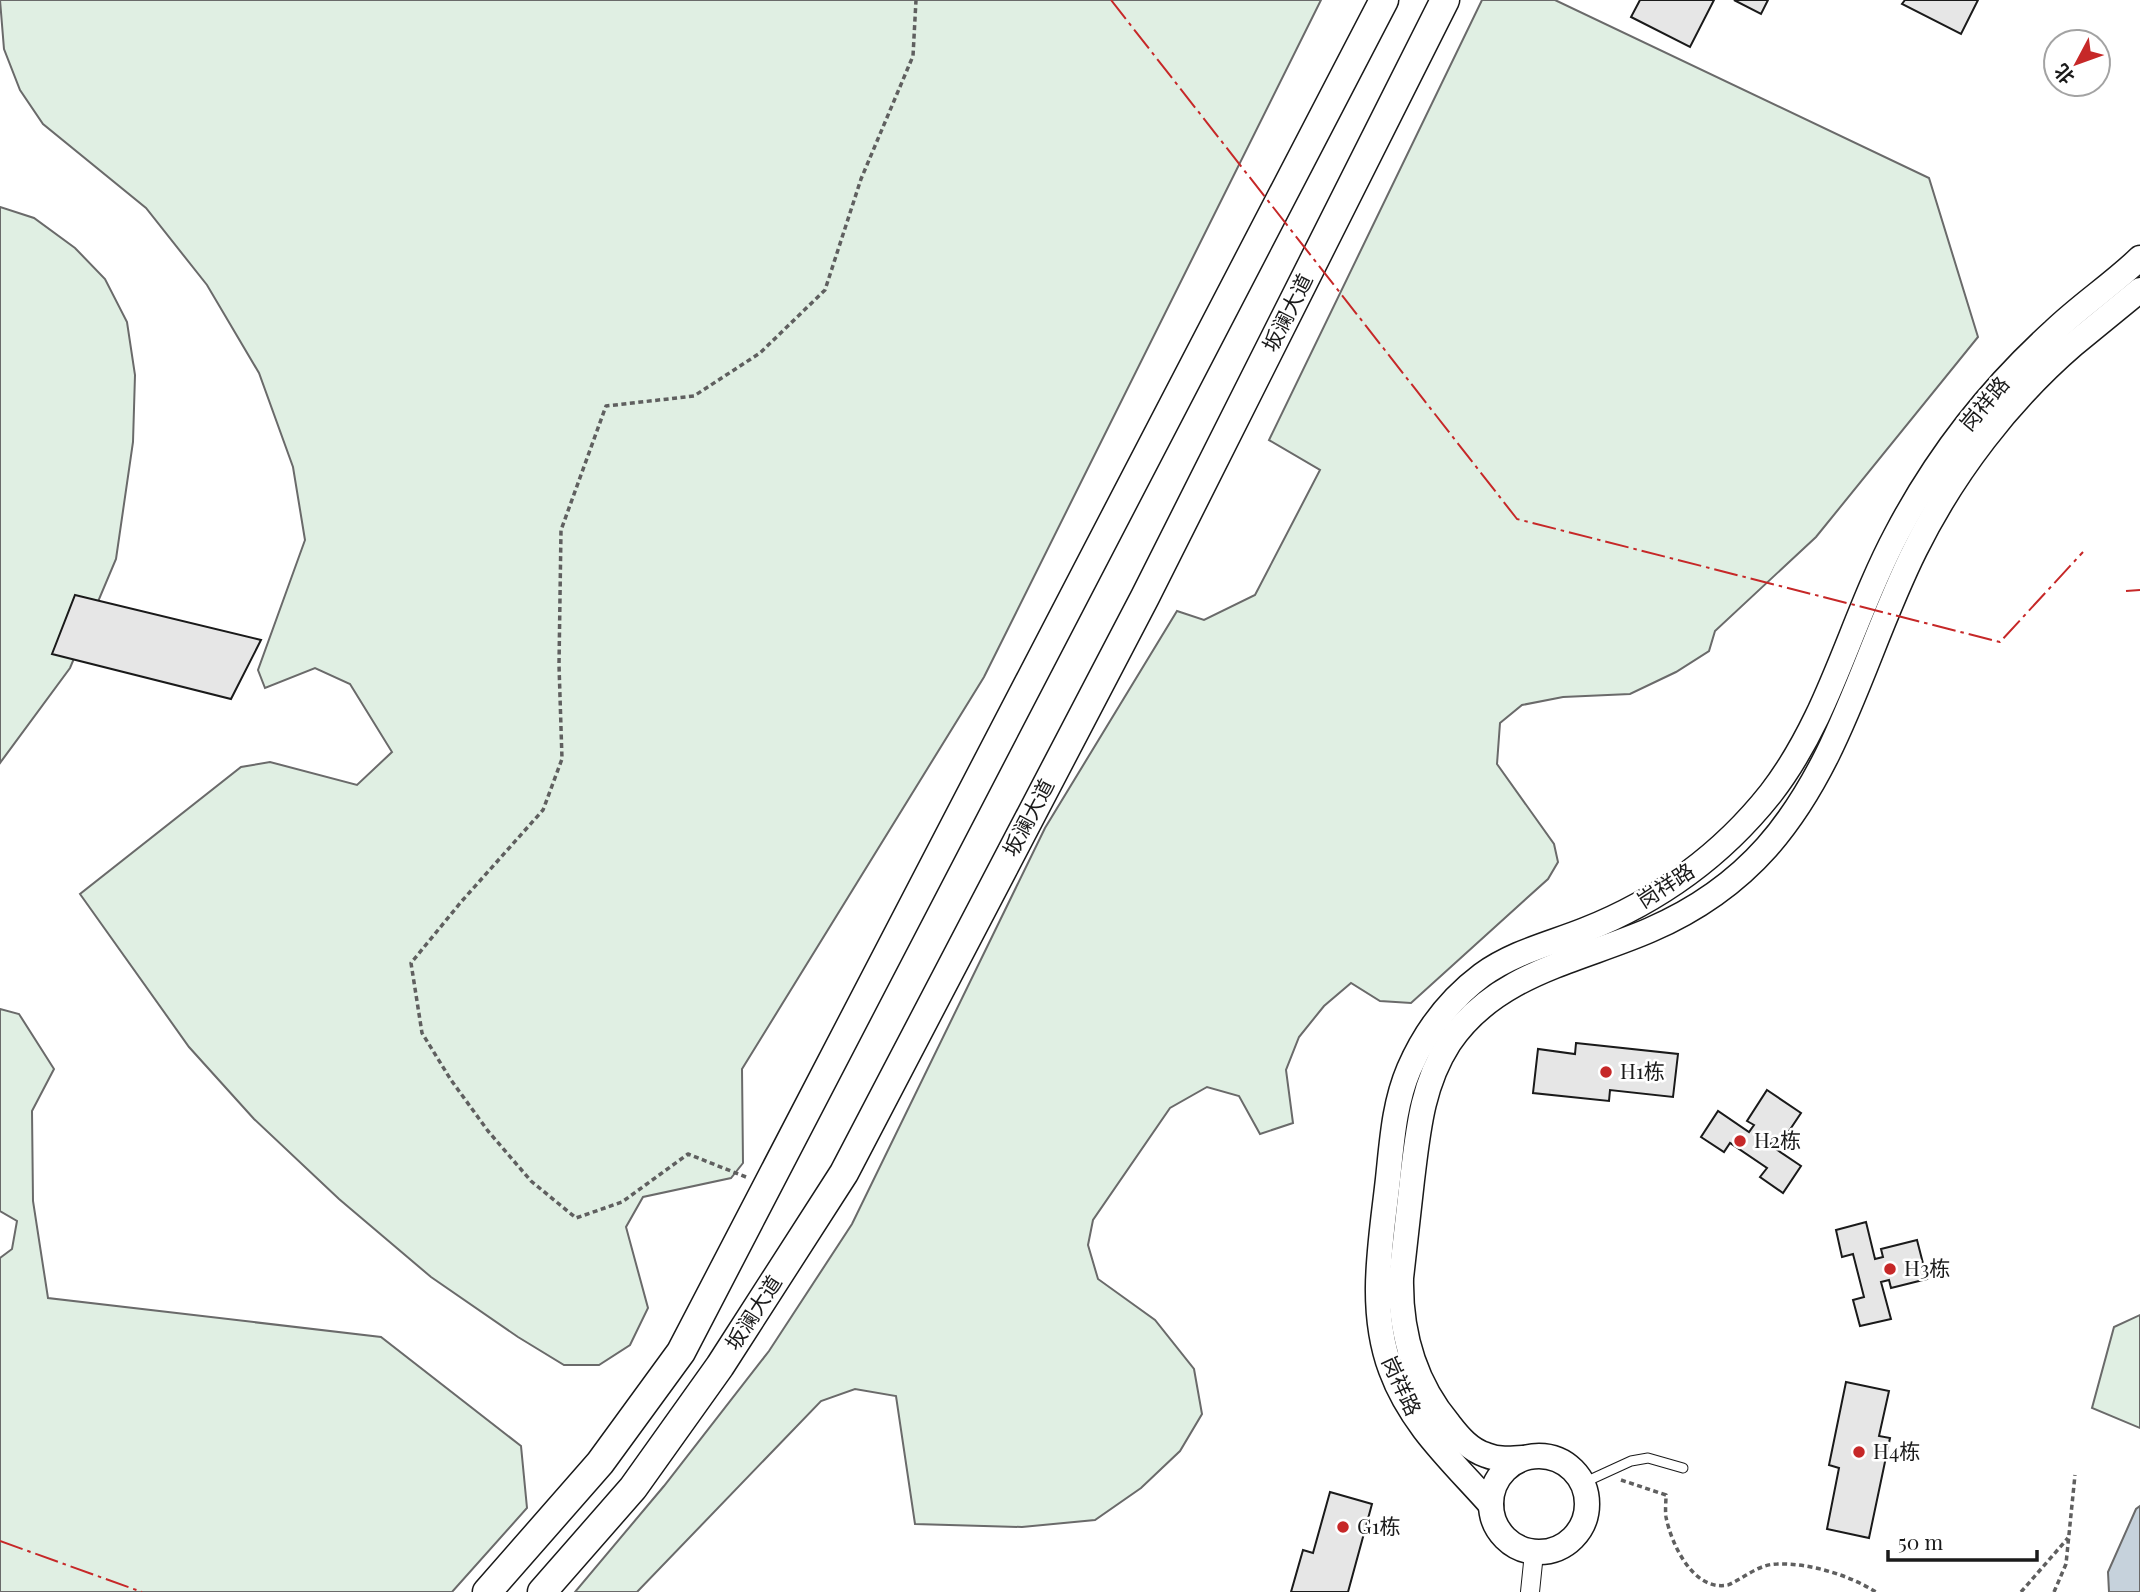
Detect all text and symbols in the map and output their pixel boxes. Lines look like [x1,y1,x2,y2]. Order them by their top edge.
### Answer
north arrow [2042,28,2112,98]
text: 北 [2047,59,2079,91]
street label: 坂澜大道 [1255,268,1318,356]
street label: 岗祥路 [1952,370,2014,436]
street label: 坂澜大道 [995,773,1059,861]
street label: 岗祥路 [1631,855,1699,913]
place label: H1栋 [1620,1056,1665,1084]
marker: H1栋 [1598,1064,1614,1080]
place label: H2栋 [1754,1125,1801,1153]
marker: H2栋 [1732,1133,1748,1149]
place label: H3栋 [1904,1253,1950,1281]
marker: H3栋 [1882,1261,1898,1277]
street label: 坂澜大道 [718,1269,787,1355]
street label: 岗祥路 [1377,1351,1429,1420]
place label: H4栋 [1873,1436,1920,1464]
marker: H4栋 [1851,1444,1867,1460]
place label: G1栋 [1357,1511,1401,1539]
scale bar [1888,1518,2037,1562]
marker: G1栋 [1335,1519,1351,1535]
text: 50 m [1898,1527,1944,1555]

